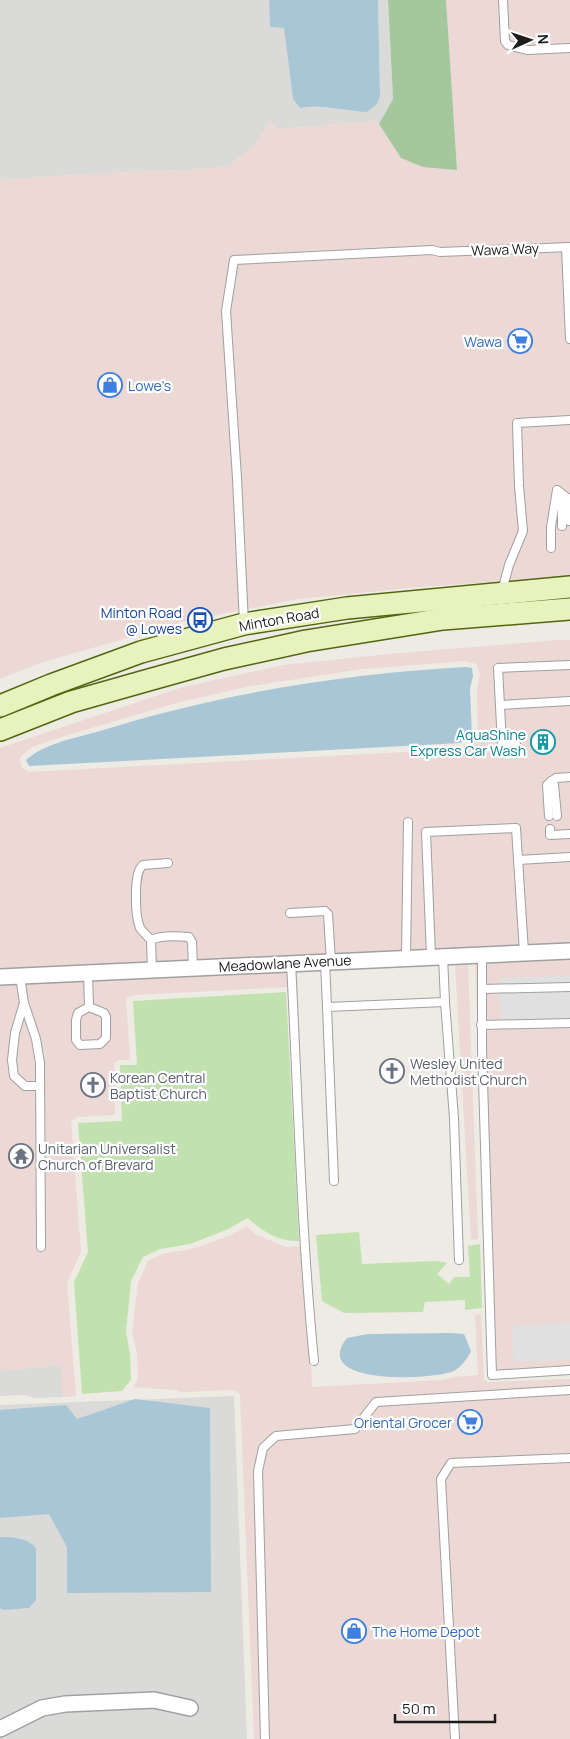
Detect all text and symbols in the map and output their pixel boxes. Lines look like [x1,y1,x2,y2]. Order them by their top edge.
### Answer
north arrow [505,15,555,65]
text: N [534,34,553,45]
street label: Wawa Way [471,238,540,260]
supermarket icon: Wawa [507,328,533,354]
place label: Wawa [464,332,502,351]
shop icon: Lowe's [97,372,123,398]
place label: Lowe's [128,376,171,395]
place label: Minton Road @ Lowes [101,603,182,638]
street label: Minton Road [237,603,321,635]
bus stop icon: Minton Road @ Lowes [187,607,213,633]
place label: AquaShine Express Car Wash [410,725,526,760]
building icon: AquaShine Express Car Wash [530,729,556,755]
street label: Meadowlane Avenue [218,950,352,976]
place label: Wesley United Methodist Church [410,1054,527,1089]
church icon: Wesley United Methodist Church [379,1058,405,1084]
place label: Korean Central Baptist Church [110,1068,207,1103]
church icon: Korean Central Baptist Church [80,1072,106,1098]
place label: Unitarian Universalist Church of Brevard [38,1139,176,1174]
temple icon: Unitarian Universalist Church of Brevard [8,1143,34,1169]
supermarket icon: Oriental Grocer [457,1409,483,1435]
place label: Oriental Grocer [354,1413,452,1432]
shop icon: The Home Depot [341,1618,367,1644]
place label: The Home Depot [372,1622,480,1641]
scale bar [395,1692,495,1724]
text: 50 m [402,1698,436,1719]

